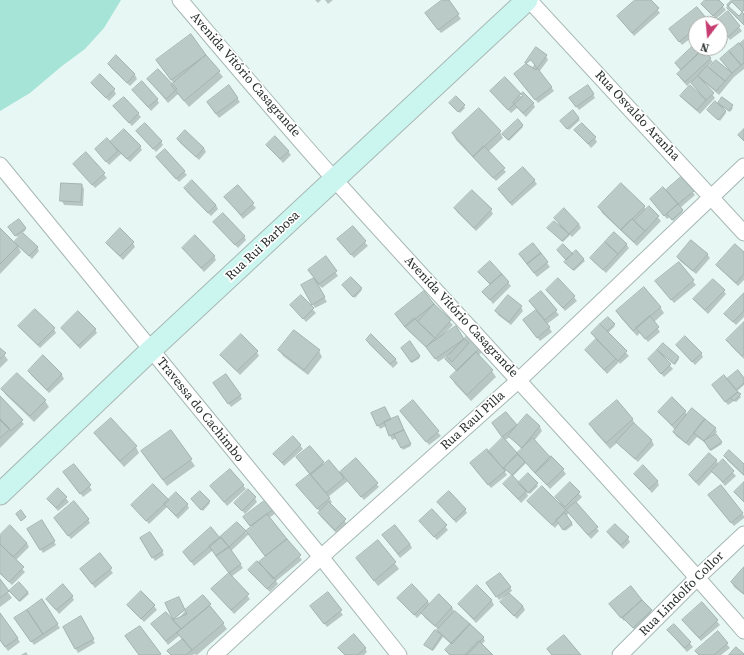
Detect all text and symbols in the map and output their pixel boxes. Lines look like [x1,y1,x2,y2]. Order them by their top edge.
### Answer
street label: Avenida Vitório Casagrande [187,9,303,141]
north arrow [688,16,728,56]
text: N [699,39,711,55]
street label: Rua Osvaldo Aranha [591,68,683,164]
street label: Rua Rui Barbosa [223,208,303,284]
street label: Avenida Vitório Casagrande [401,253,521,381]
street label: Travessa do Cachimbo [153,355,247,465]
street label: Rua Raul Pilla [438,388,508,454]
street label: Rua Lindolfo Collor [636,548,728,640]

